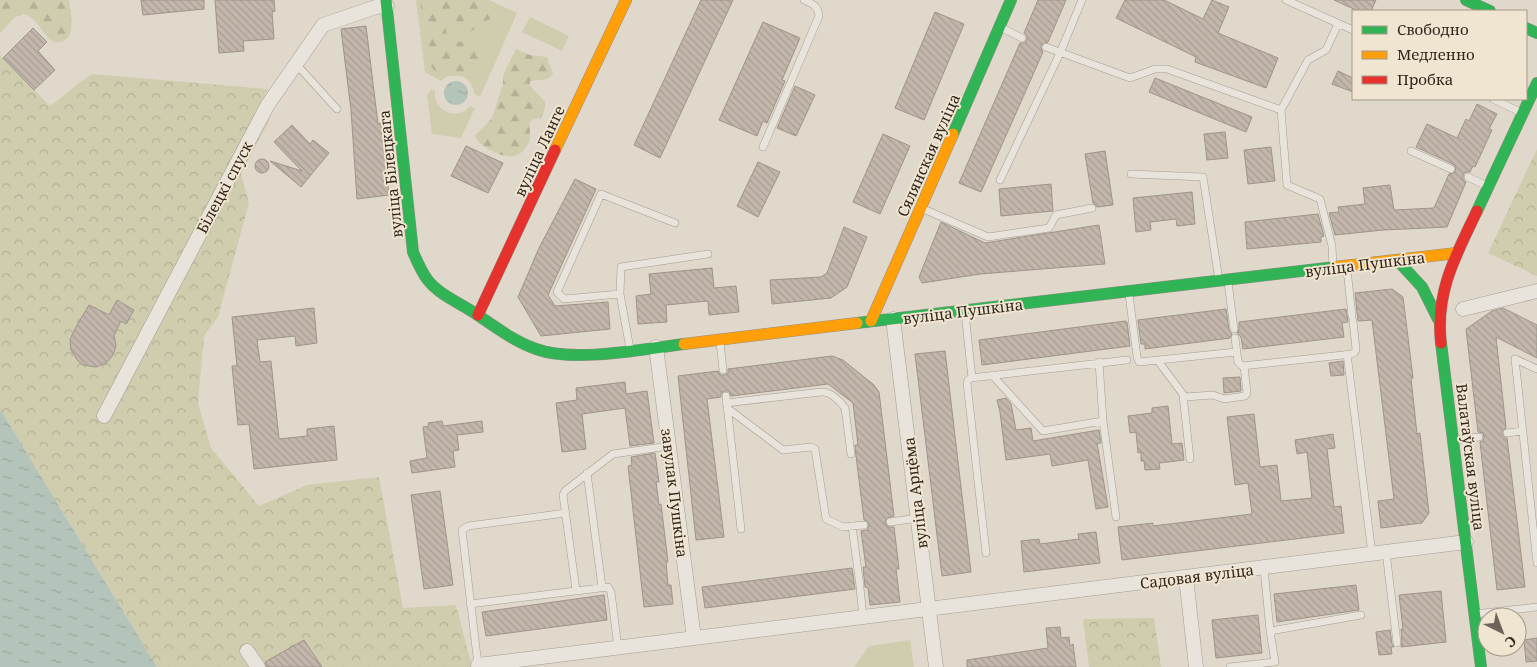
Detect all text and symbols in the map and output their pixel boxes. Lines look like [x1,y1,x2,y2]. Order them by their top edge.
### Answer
legend [1352,10,1527,100]
text: Свободно [1397,19,1469,39]
text: Медленно [1397,44,1475,64]
text: Пробка [1397,69,1453,89]
street label: Сялянская вуліца [892,90,964,220]
street label: вуліца Ланге [509,102,569,200]
street label: вуліца Білецкага [373,109,407,239]
street label: Білецкі спуск [191,137,257,237]
street label: вуліца Пушкіна [1304,247,1426,281]
street label: вуліца Пушкіна [902,294,1024,328]
street label: Валатаўская вуліца [1452,382,1490,532]
street label: завулак Пушкіна [657,427,693,559]
street label: вуліца Арцёма [898,436,932,550]
street label: Садовая вуліца [1139,559,1255,593]
north arrow [1477,607,1527,657]
text: С [1501,632,1521,652]

